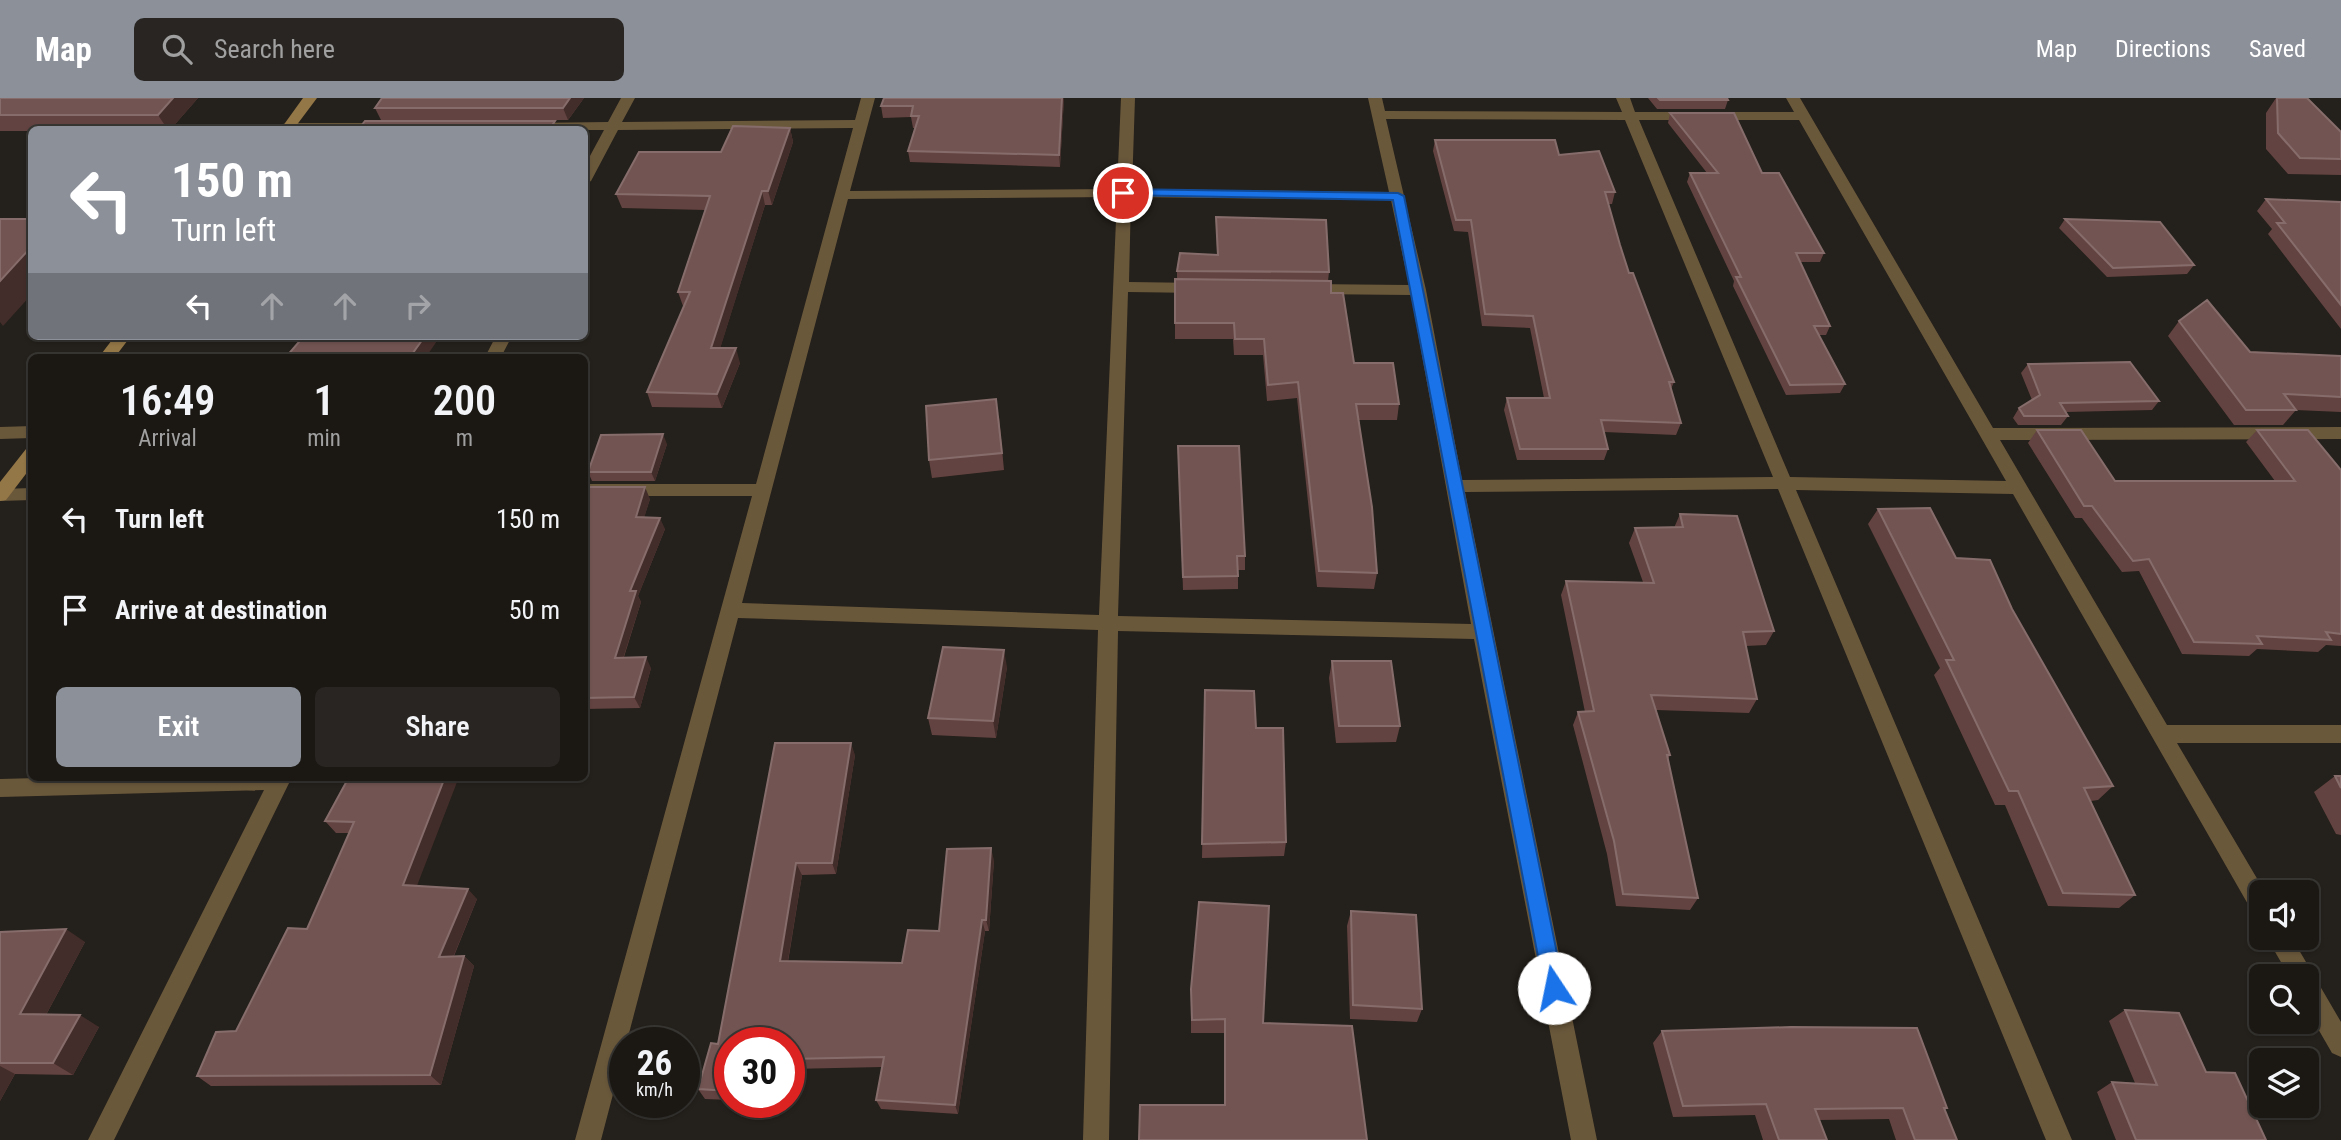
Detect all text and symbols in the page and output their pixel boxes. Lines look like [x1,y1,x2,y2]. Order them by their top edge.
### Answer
search box [134,18,624,81]
text: Map [35,30,92,69]
icon: search [158,30,196,68]
text: Search here [214,34,335,64]
text: Map [2036,35,2077,63]
text: Directions [2115,35,2211,63]
text: Saved [2249,35,2306,63]
text: 150 m [171,152,293,209]
icon: left [56,154,147,245]
pin [1093,163,1153,223]
icon: arrive [1104,174,1142,212]
text: Turn left [171,211,276,249]
icon: left [180,287,218,325]
icon: ahead [253,287,291,325]
icon: ahead [326,287,364,325]
icon: right [399,287,437,325]
text: 16:49 [120,376,215,425]
text: 1 [314,376,335,425]
text: 200 [433,376,496,425]
text: Arrival [138,425,197,452]
text: min [307,425,341,452]
text: m [456,425,473,452]
icon: left [56,500,94,538]
text: Turn left [115,504,204,534]
text: 150 m [496,504,560,534]
icon: arrive [56,591,94,629]
text: Arrive at destination [115,595,327,625]
text: 50 m [509,595,560,625]
button: Exit [56,687,301,767]
button: Share [315,687,560,767]
map controls [2249,880,2319,1118]
button: sound [2249,880,2319,950]
position arrow [1517,951,1591,1025]
button: search [2249,964,2319,1034]
speed limit sign: 30 [714,1027,805,1118]
text: 26 [637,1043,672,1084]
button: layers [2249,1048,2319,1118]
text: km/h [636,1079,673,1100]

